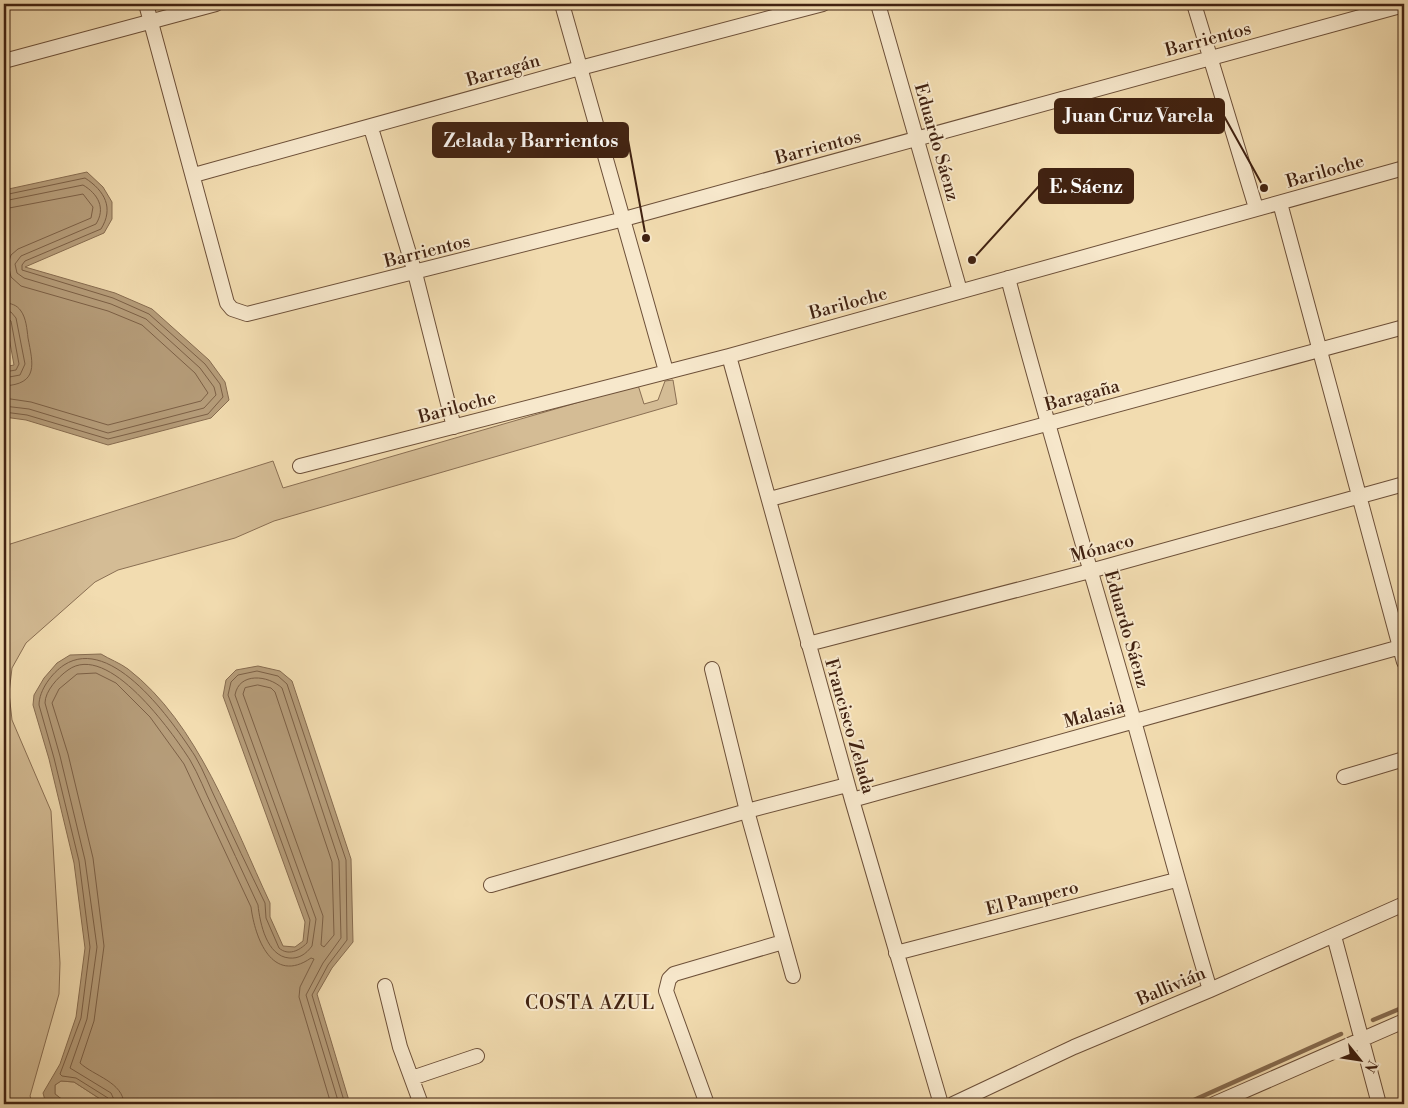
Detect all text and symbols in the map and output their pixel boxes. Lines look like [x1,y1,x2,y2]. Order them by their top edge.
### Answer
street label: Barrientos [1162,17,1254,62]
street label: Barragán [463,49,543,92]
street label: Eduardo Sáenz [909,81,964,204]
callout: Juan Cruz Varela [1055,99,1224,133]
text: Juan Cruz Varela [1062,104,1214,128]
callout: Zelada y Barrientos [433,123,628,157]
street label: Barrientos [772,125,864,170]
text: Zelada y Barrientos [444,129,618,153]
street label: Bariloche [1283,149,1367,194]
callout: E. Sáenz [1039,169,1133,203]
text: E. Sáenz [1049,175,1123,199]
street label: Barrientos [381,230,473,274]
street label: Bariloche [806,282,890,325]
street label: Baragaña [1041,374,1123,417]
street label: Bariloche [415,386,499,429]
street label: Mónaco [1068,529,1137,568]
street label: Eduardo Sáenz [1099,568,1154,691]
street label: Francisco Zelada [819,656,880,797]
street label: Malasia [1061,695,1128,734]
street label: El Pampero [983,876,1081,921]
street label: Ballivián [1132,961,1210,1012]
district label: COSTA AZUL [525,991,655,1015]
north arrow [1336,1036,1386,1086]
text: N [1360,1057,1381,1075]

